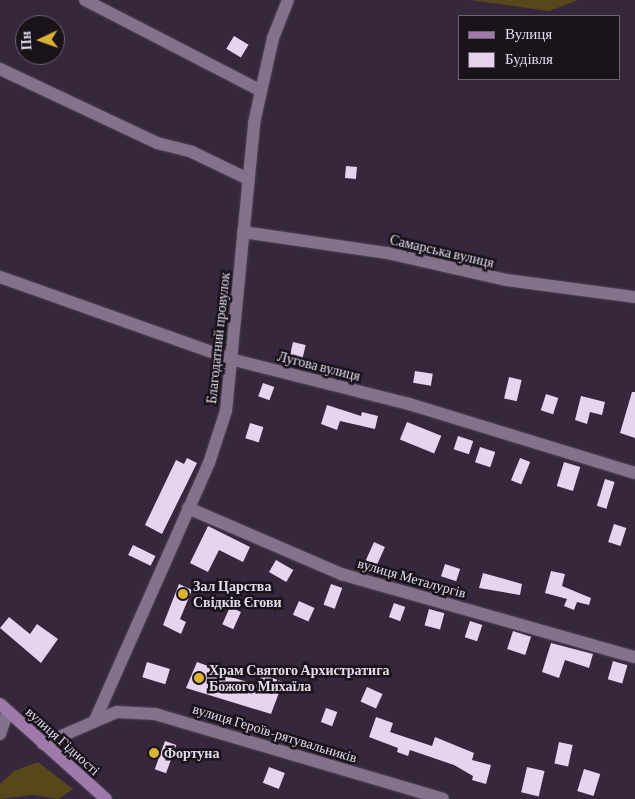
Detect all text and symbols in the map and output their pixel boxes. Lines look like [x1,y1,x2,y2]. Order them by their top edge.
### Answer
north arrow [15,15,65,65]
legend [458,15,620,80]
text: Вулиця [505,26,552,42]
text: Пн [18,31,35,51]
text: Будівля [505,51,553,67]
street label: Самарська вулиця [388,231,496,271]
street label: Благодатний провулок [203,271,233,405]
street label: Лугова вулиця [276,348,362,384]
street label: вулиця Металургів [356,555,468,601]
place label: Зал Царства Свідків Єгови [193,578,282,610]
marker: Зал Царства Свідків Єгови [177,588,189,600]
place label: Храм Святого Архистратига Божого Михаїла [209,662,390,694]
marker: Храм Святого Архистратига Божого Михаїла [193,672,205,684]
street label: вулиця Героїв-рятувальників [191,700,359,766]
street label: вулиця Гідності [23,703,103,779]
place label: Фортуна [164,745,219,761]
marker: Фортуна [148,747,160,759]

